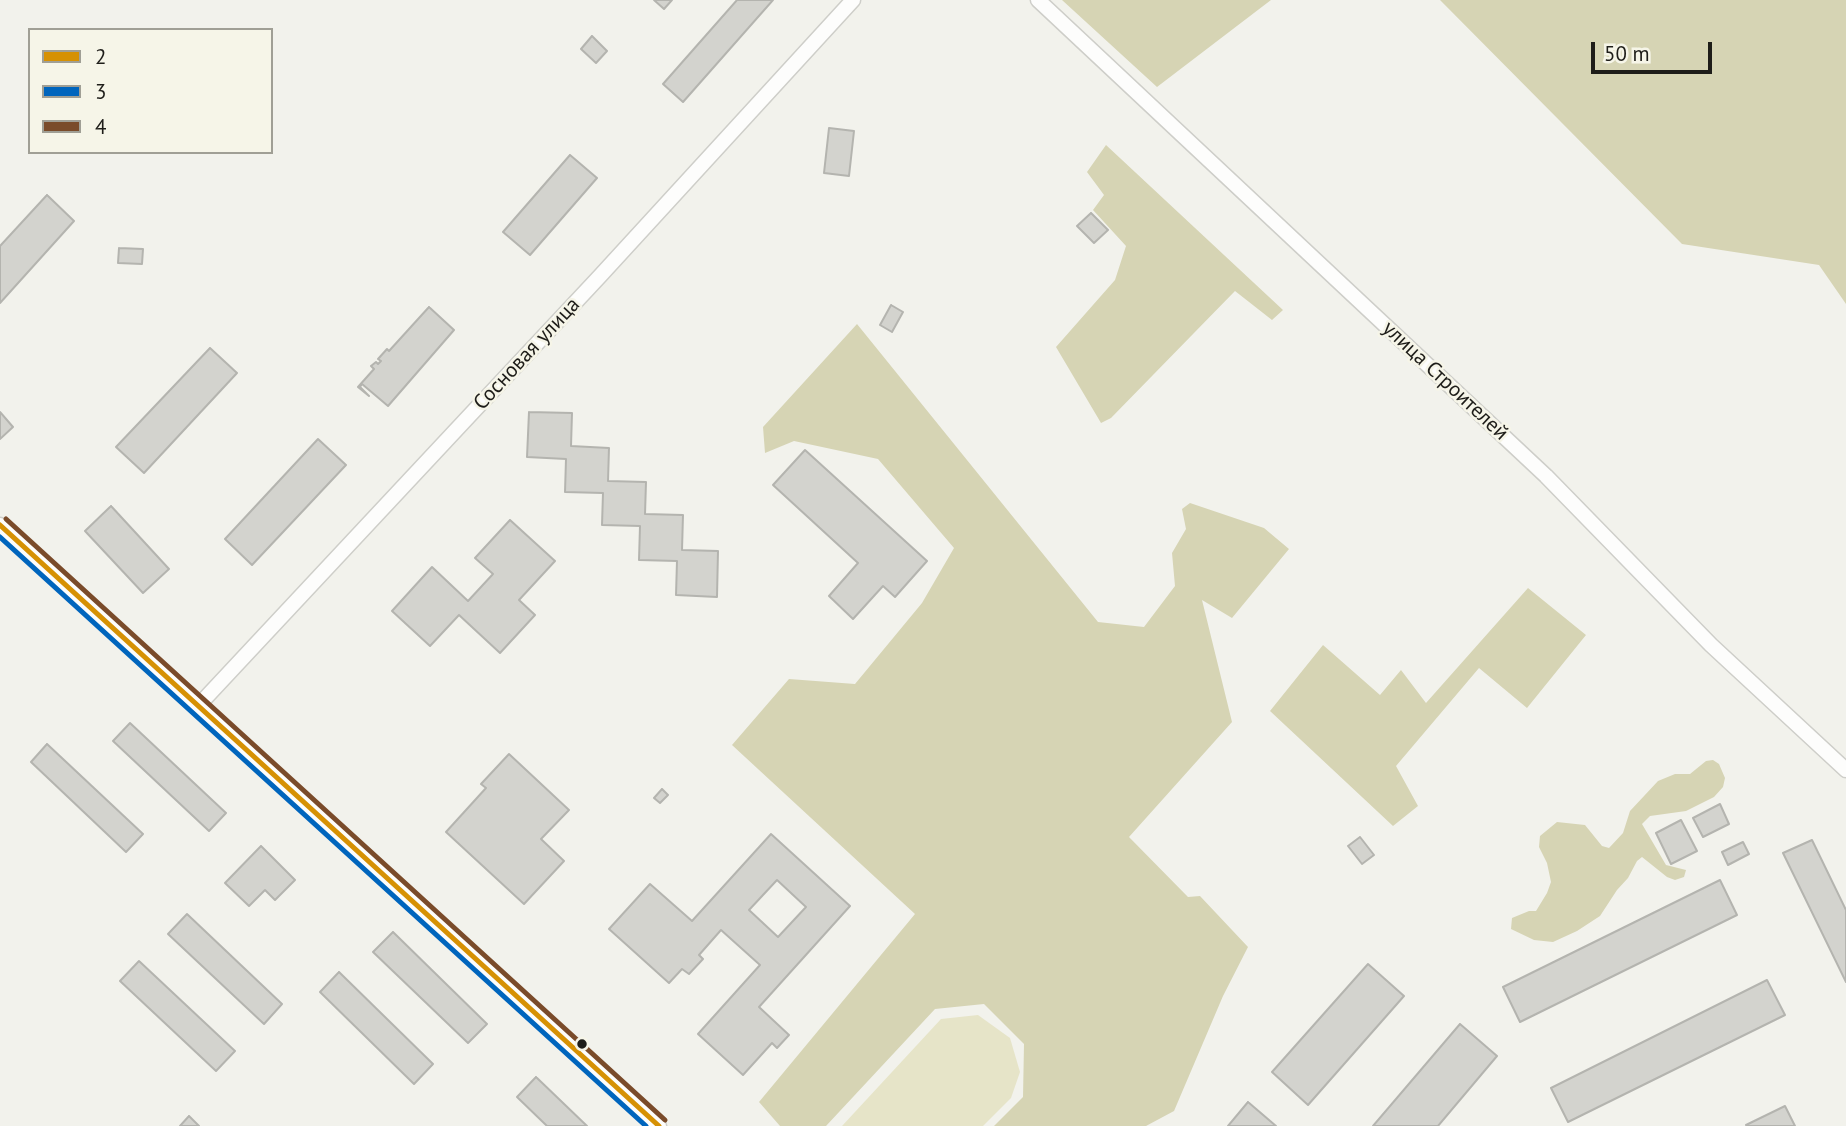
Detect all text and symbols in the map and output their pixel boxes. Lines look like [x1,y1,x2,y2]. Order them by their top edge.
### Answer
legend [28,28,273,154]
scale bar [1594,28,1715,72]
text: 50 m [1604,40,1650,67]
text: 2 [95,43,106,70]
text: 3 [95,78,106,105]
text: 4 [95,113,106,140]
street label: Сосновая улица [469,293,585,415]
street label: улица Строителей [1377,316,1513,446]
unlabelled marker [575,1037,589,1051]

